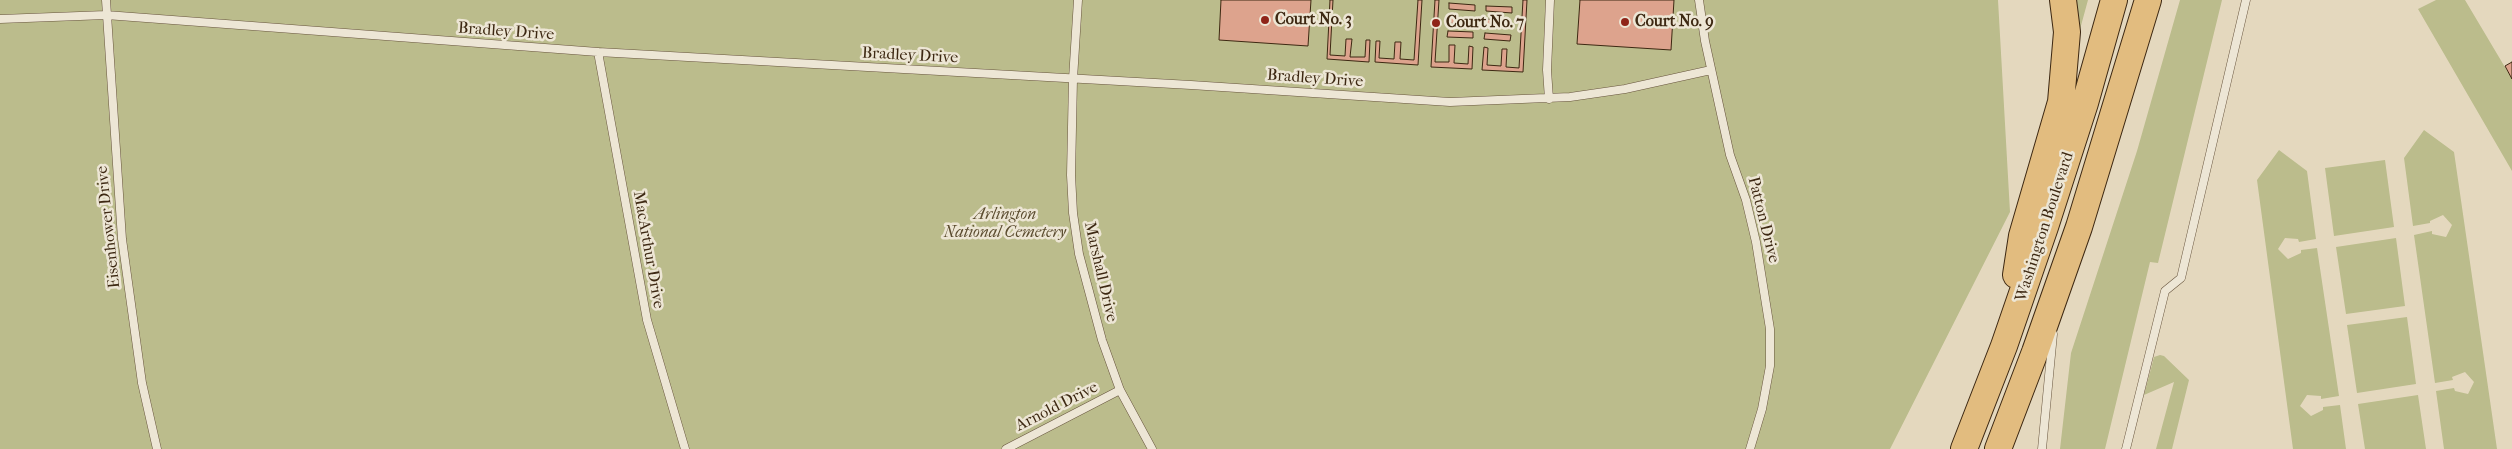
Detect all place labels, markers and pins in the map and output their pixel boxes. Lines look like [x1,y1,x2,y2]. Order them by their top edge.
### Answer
place label: Court No. 3 [1275,10,1352,30]
place label: Court No. 9 [1635,12,1714,32]
place label: Court No. 7 [1446,13,1524,33]
marker: Court No. 3 [1259,14,1271,26]
marker: Court No. 9 [1619,16,1631,28]
marker: Court No. 7 [1430,17,1442,29]

